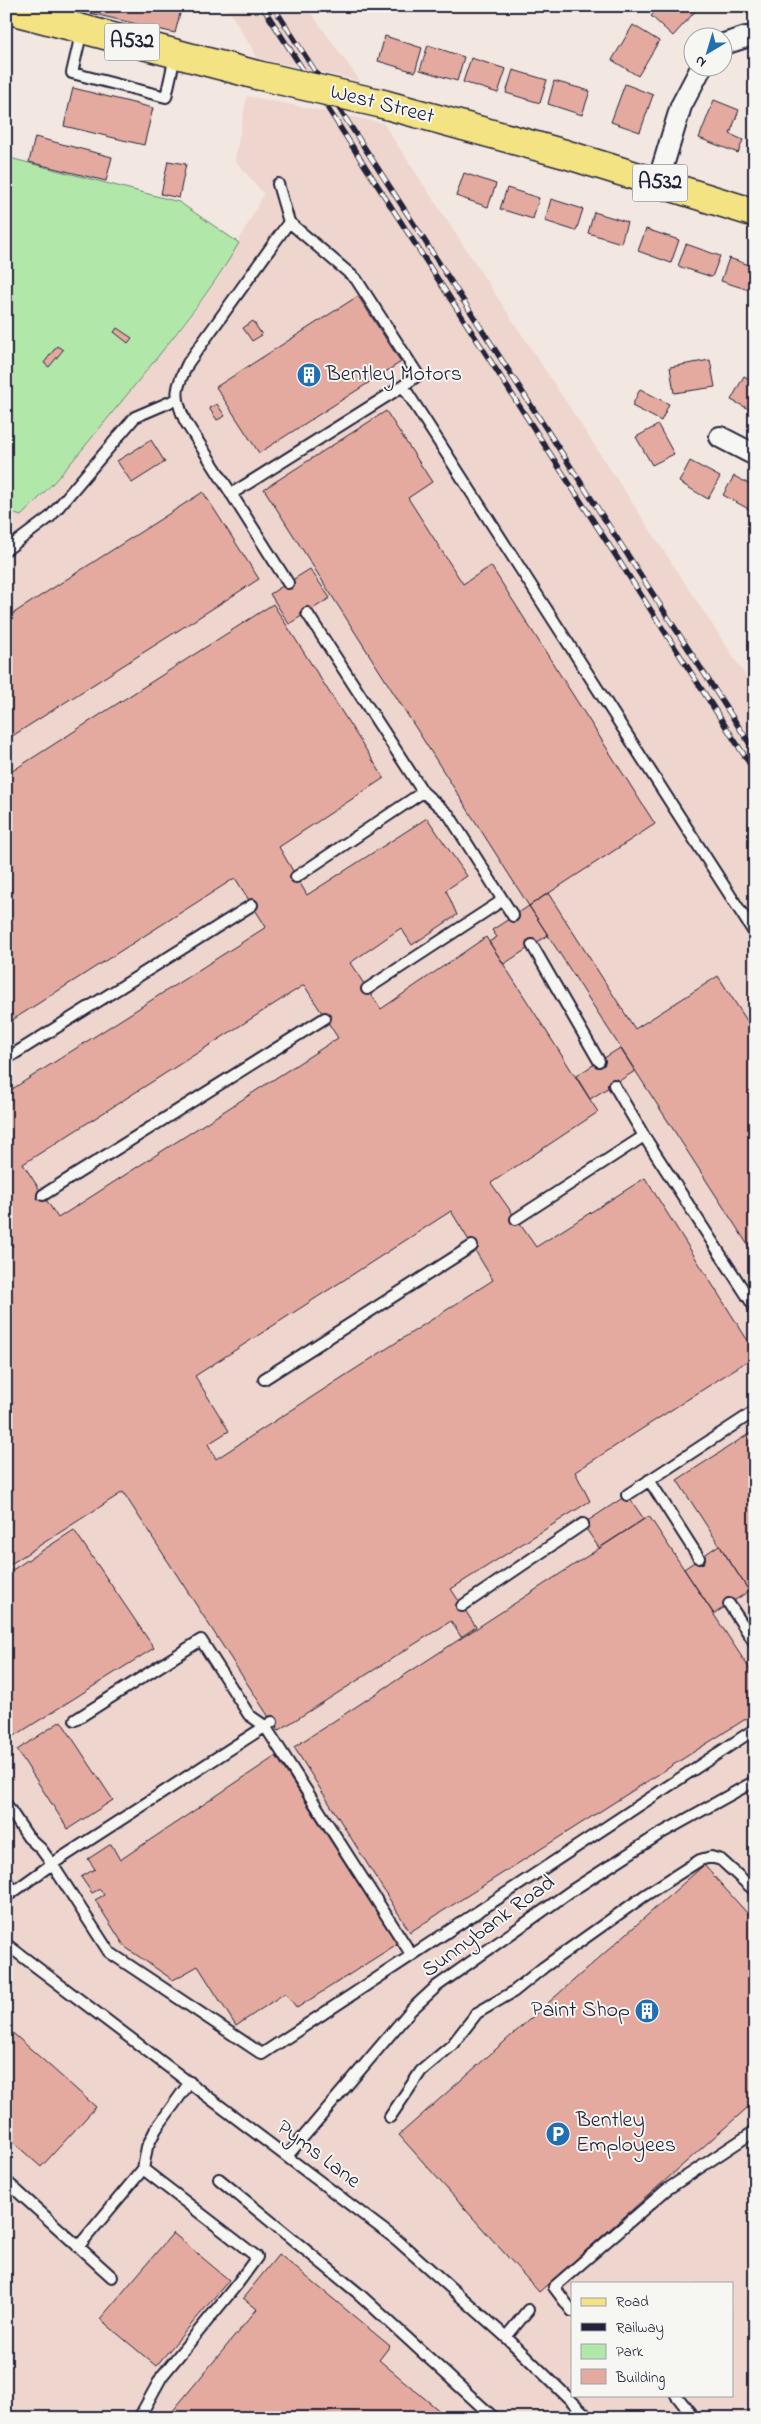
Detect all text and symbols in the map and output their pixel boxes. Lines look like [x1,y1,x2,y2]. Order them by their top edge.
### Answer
road number: A532 [104,24,160,61]
north arrow [684,28,734,78]
text: N [691,50,711,72]
street label: West Street [326,77,438,134]
road number: A532 [632,164,688,202]
place label: Bentley Motors [325,359,462,392]
building icon: Bentley Motors [296,362,322,388]
street label: Sunnybank Road [416,1868,563,1987]
place label: Paint Shop [531,1995,630,2027]
building icon: Paint Shop [634,1998,660,2024]
place label: Bentley Employees [575,2105,676,2163]
street label: Pyms Lane [269,2113,367,2198]
parking icon: Bentley Employees [545,2121,571,2147]
legend [571,2282,734,2396]
text: Road [616,2291,649,2313]
text: Railway [616,2317,664,2340]
text: Park [616,2341,644,2363]
text: Building [615,2367,665,2390]

